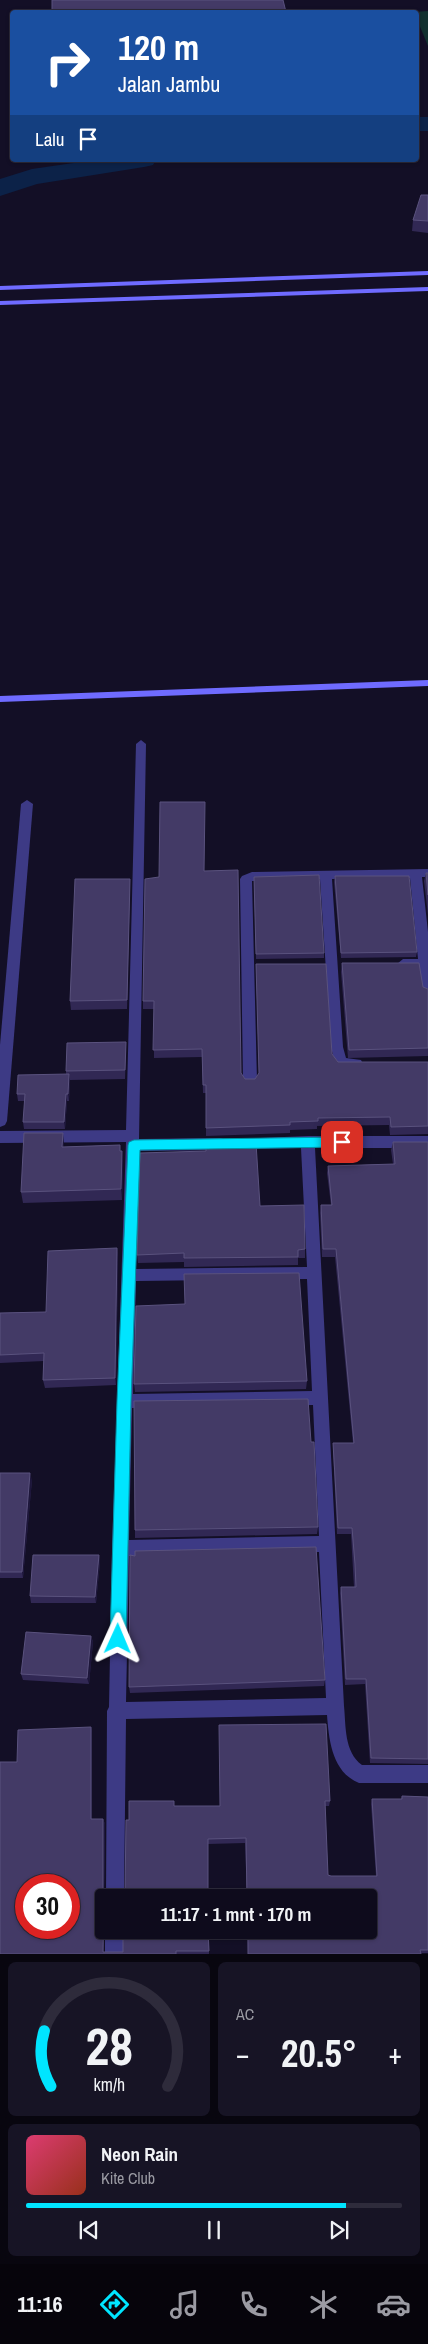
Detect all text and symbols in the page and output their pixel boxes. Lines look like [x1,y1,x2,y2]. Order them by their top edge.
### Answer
text: 120 m [118,24,199,71]
icon: right [35,30,100,95]
text: Jalan Jambu [118,69,220,99]
icon: arrive [74,125,102,153]
text: Lalu [35,126,64,152]
pin [321,1121,363,1163]
icon: arrive [328,1128,356,1156]
position arrow [91,1612,143,1664]
speed limit sign: 30 [15,1874,80,1939]
text: 11:17 · 1 mnt · 170 m [161,1901,311,1927]
text: AC [236,2003,254,2025]
text: 28 [85,2011,133,2081]
text: 20.5° [281,2028,357,2079]
text: − [236,2035,249,2073]
text: + [389,2035,402,2073]
text: km/h [93,2073,125,2097]
text: Neon Rain [101,2141,178,2167]
text: Kite Club [101,2167,155,2189]
icon: previous [75,2216,103,2244]
icon: pause [200,2216,228,2244]
icon: next [325,2216,353,2244]
icon: directions [97,2287,132,2322]
icon: music [167,2287,202,2322]
icon: phone [236,2287,271,2322]
icon: climate [306,2287,341,2322]
icon: car [376,2287,411,2322]
text: 11:16 [17,2289,62,2319]

